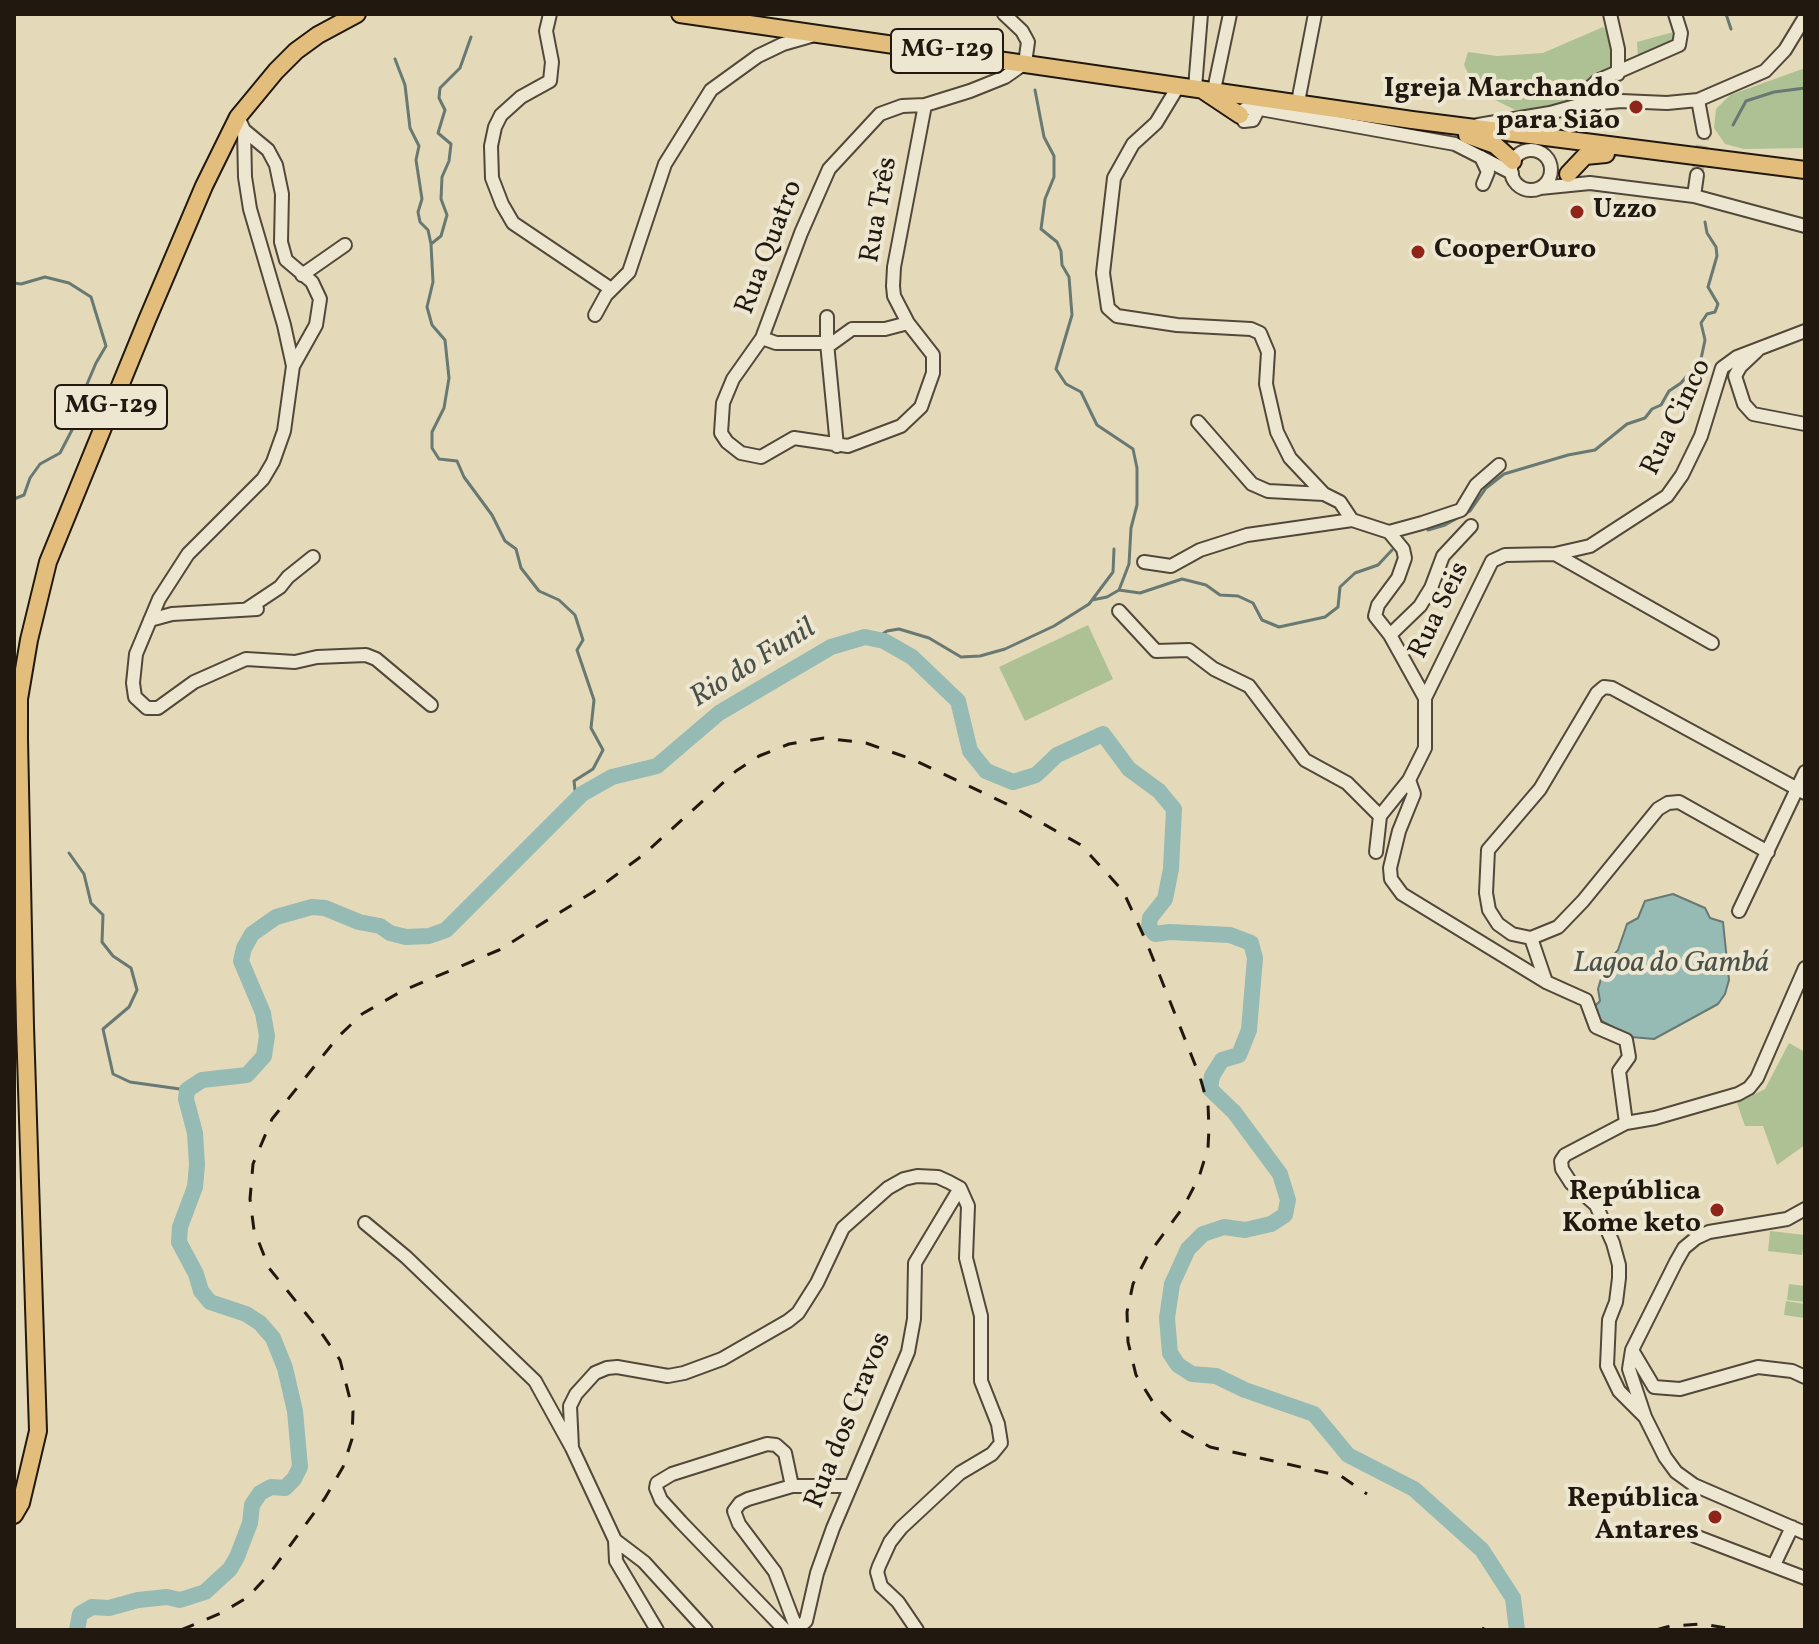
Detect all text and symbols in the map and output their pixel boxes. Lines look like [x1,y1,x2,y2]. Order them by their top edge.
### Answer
road number: MG-129 [891,29,1003,73]
place label: Igreja Marchando para Sião [1384,74,1620,140]
marker: Igreja Marchando para Sião [1627,98,1645,116]
street label: Rua Três [855,155,907,265]
street label: Rua Quatro [730,176,812,320]
place label: Uzzo [1593,195,1657,229]
marker: Uzzo [1568,203,1586,221]
place label: CooperOuro [1434,235,1596,269]
marker: CooperOuro [1409,243,1427,261]
street label: Rua Cinco [1635,354,1721,482]
road number: MG-129 [55,385,167,429]
street label: Rua Seis [1403,557,1479,665]
water label: Rio do Funil [685,612,823,718]
water label: Lagoa do Gambá [1573,947,1769,983]
place label: República Kome keto [1562,1177,1701,1243]
marker: República Kome keto [1708,1201,1726,1219]
street label: Rua dos Cravos [799,1328,901,1514]
place label: República Antares [1567,1484,1699,1550]
marker: República Antares [1706,1508,1724,1526]

